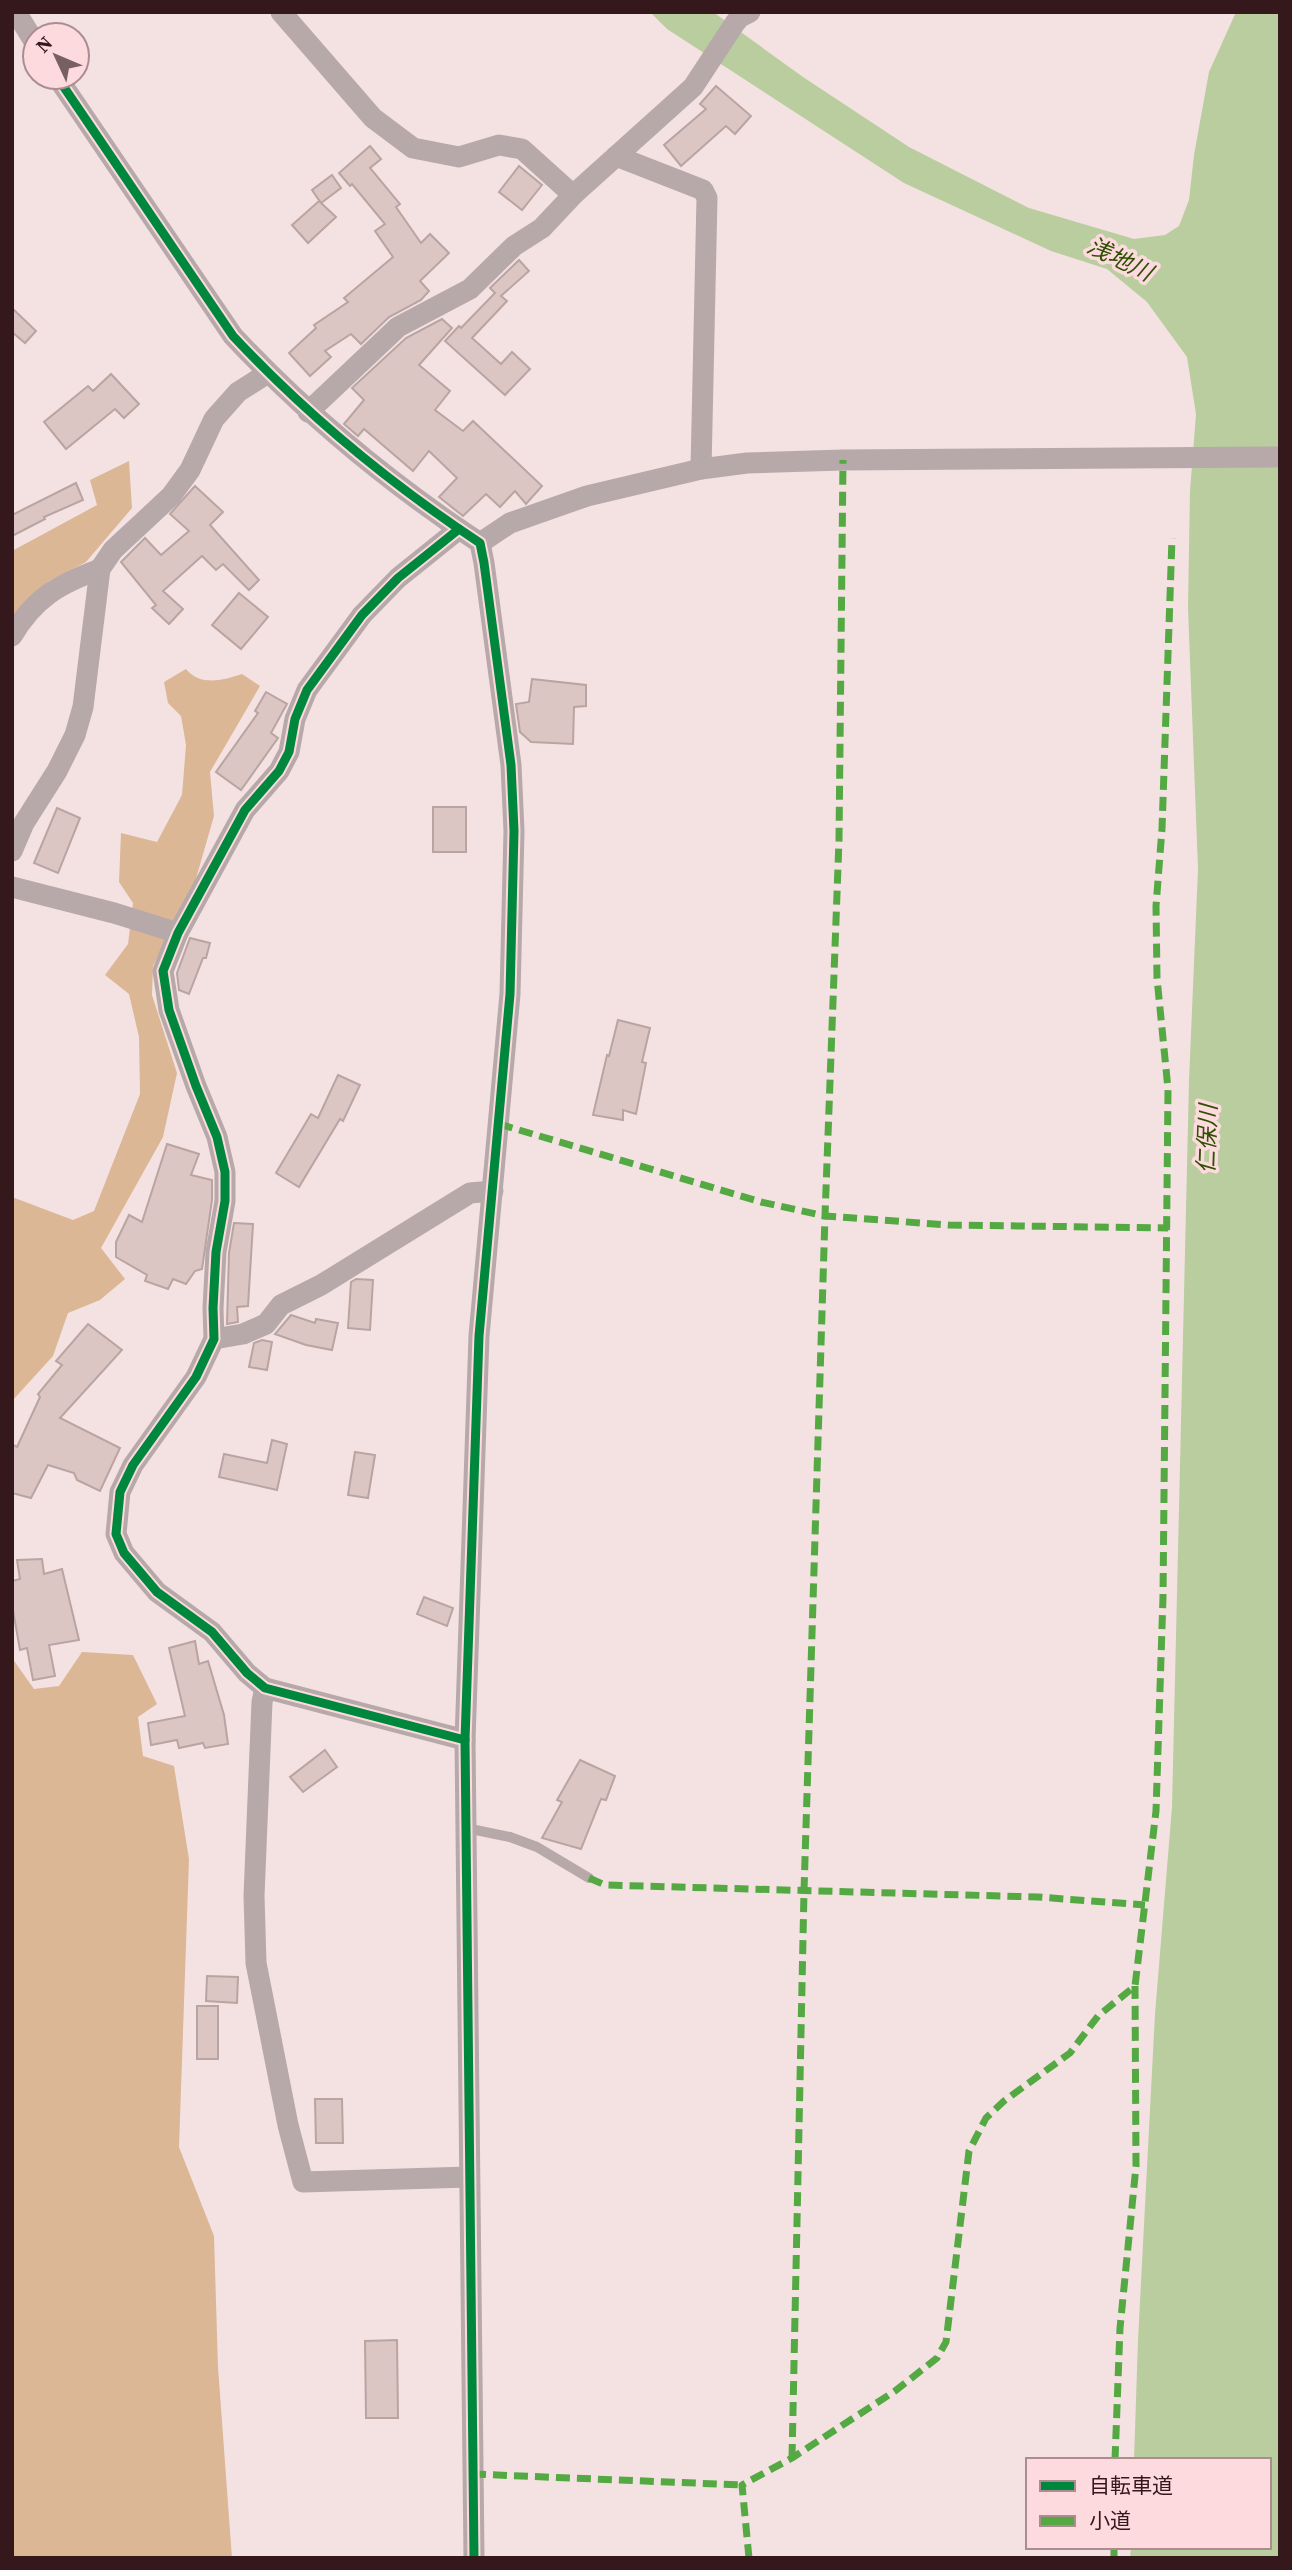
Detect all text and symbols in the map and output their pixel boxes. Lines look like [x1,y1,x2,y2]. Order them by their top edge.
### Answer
north arrow [21,21,91,91]
text: N [30,30,58,58]
water label: 浅地川 [1082,229,1161,290]
water label: 仁保川 [1190,1101,1224,1174]
legend [1026,2458,1271,2549]
text: 自転車道 [1089,2471,1173,2500]
text: 小道 [1089,2506,1131,2535]

